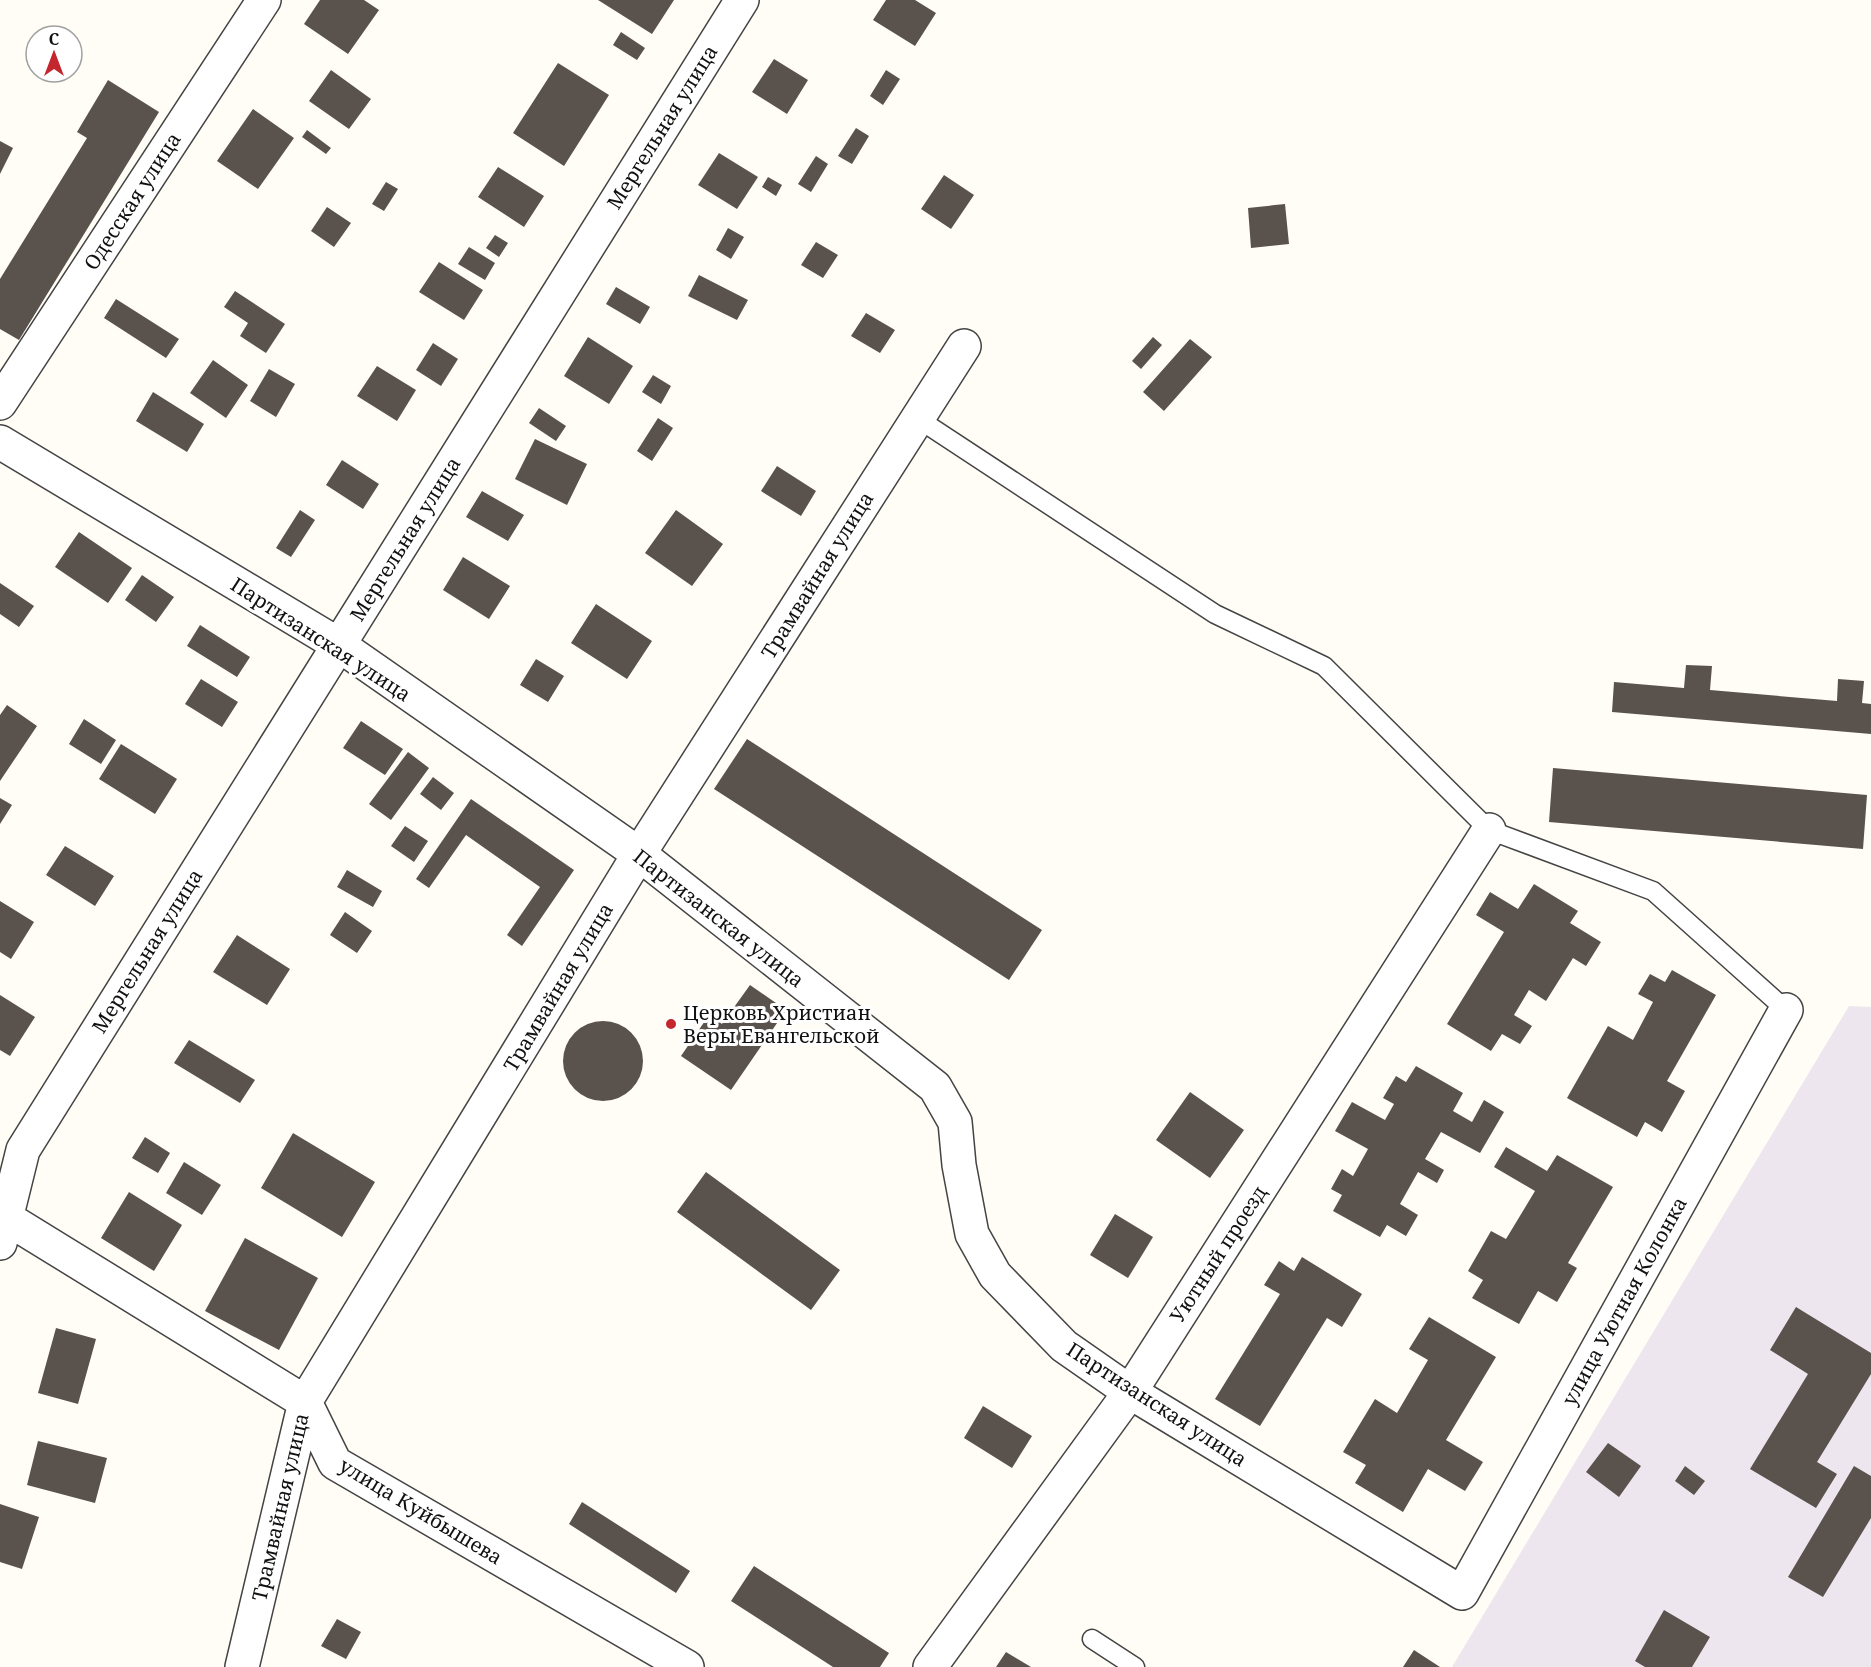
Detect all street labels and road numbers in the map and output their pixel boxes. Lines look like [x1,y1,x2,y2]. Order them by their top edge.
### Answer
street label: Мергельная улица [601,40,723,214]
street label: Одесская улица [77,127,187,275]
street label: Мергельная улица [344,452,466,626]
street label: Трамвайная улица [755,486,879,664]
street label: Партизанская улица [226,571,416,707]
street label: Партизанская улица [628,843,810,993]
street label: Мергельная улица [86,864,208,1038]
street label: Трамвайная улица [497,898,619,1076]
street label: Уютный проезд [1163,1180,1273,1328]
street label: улица Уютная Колонка [1555,1192,1693,1410]
street label: Партизанская улица [1062,1336,1252,1472]
street label: Трамвайная улица [245,1410,315,1604]
street label: улица Куйбышева [334,1452,508,1570]

